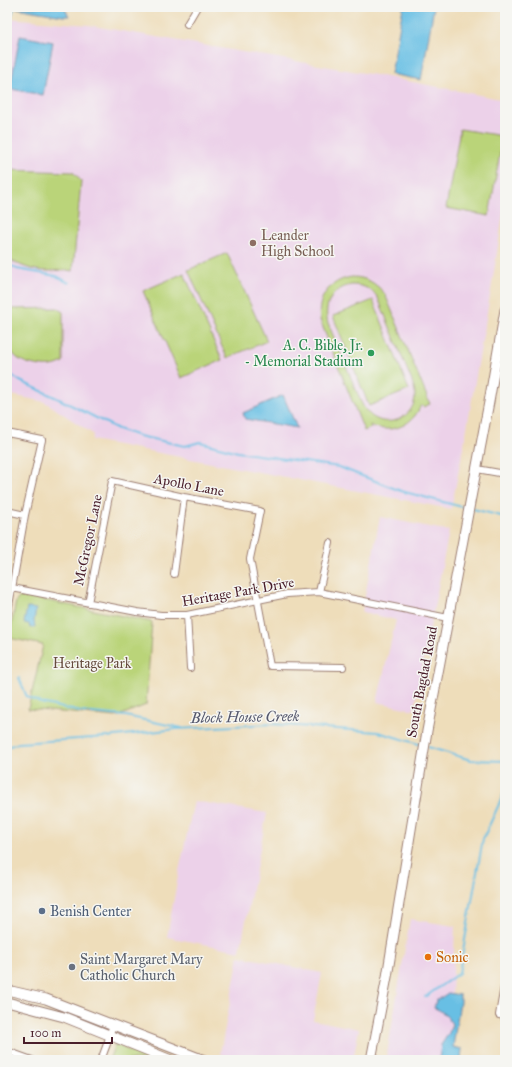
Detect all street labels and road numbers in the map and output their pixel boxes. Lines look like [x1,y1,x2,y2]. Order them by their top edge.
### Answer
street label: Apollo Lane [152,470,226,500]
street label: McGregor Lane [70,493,106,587]
street label: Heritage Park Drive [181,574,296,610]
street label: South Bagdad Road [403,625,441,739]

